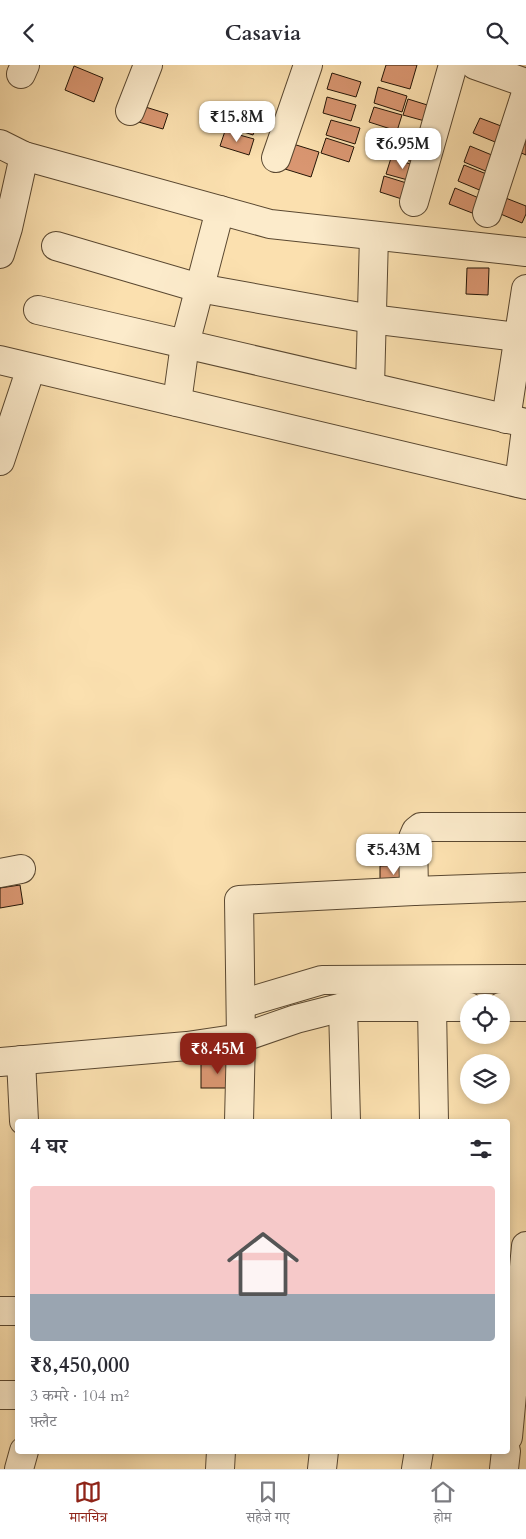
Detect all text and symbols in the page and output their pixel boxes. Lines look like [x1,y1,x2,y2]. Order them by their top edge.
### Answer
text: Casavia [225,18,301,48]
icon: back [15,19,43,47]
icon: search [483,19,511,47]
pin: ₹15.8M [196,101,278,143]
text: ₹15.8M [210,106,264,128]
pin: ₹6.95M [362,127,444,170]
text: ₹6.95M [376,133,430,155]
pin: ₹5.43M [353,833,435,876]
text: ₹5.43M [367,839,421,861]
map controls [460,994,510,1104]
button: locate [460,994,510,1044]
pin: ₹8.45M [177,1033,259,1075]
text: ₹8.45M [191,1038,245,1060]
button: layers [460,1054,510,1104]
text: 4 घर [30,1132,67,1161]
icon: filters [467,1135,495,1163]
icon: home [218,1219,308,1309]
text: ₹8,450,000 [30,1351,129,1380]
text: 3 कमरे · 104 m² [30,1385,129,1407]
text: फ़्लैट [30,1411,57,1433]
tab: मानचित्र [69,1478,107,1531]
tab: सहेजे गए [246,1478,290,1531]
tab: होम [429,1478,457,1531]

